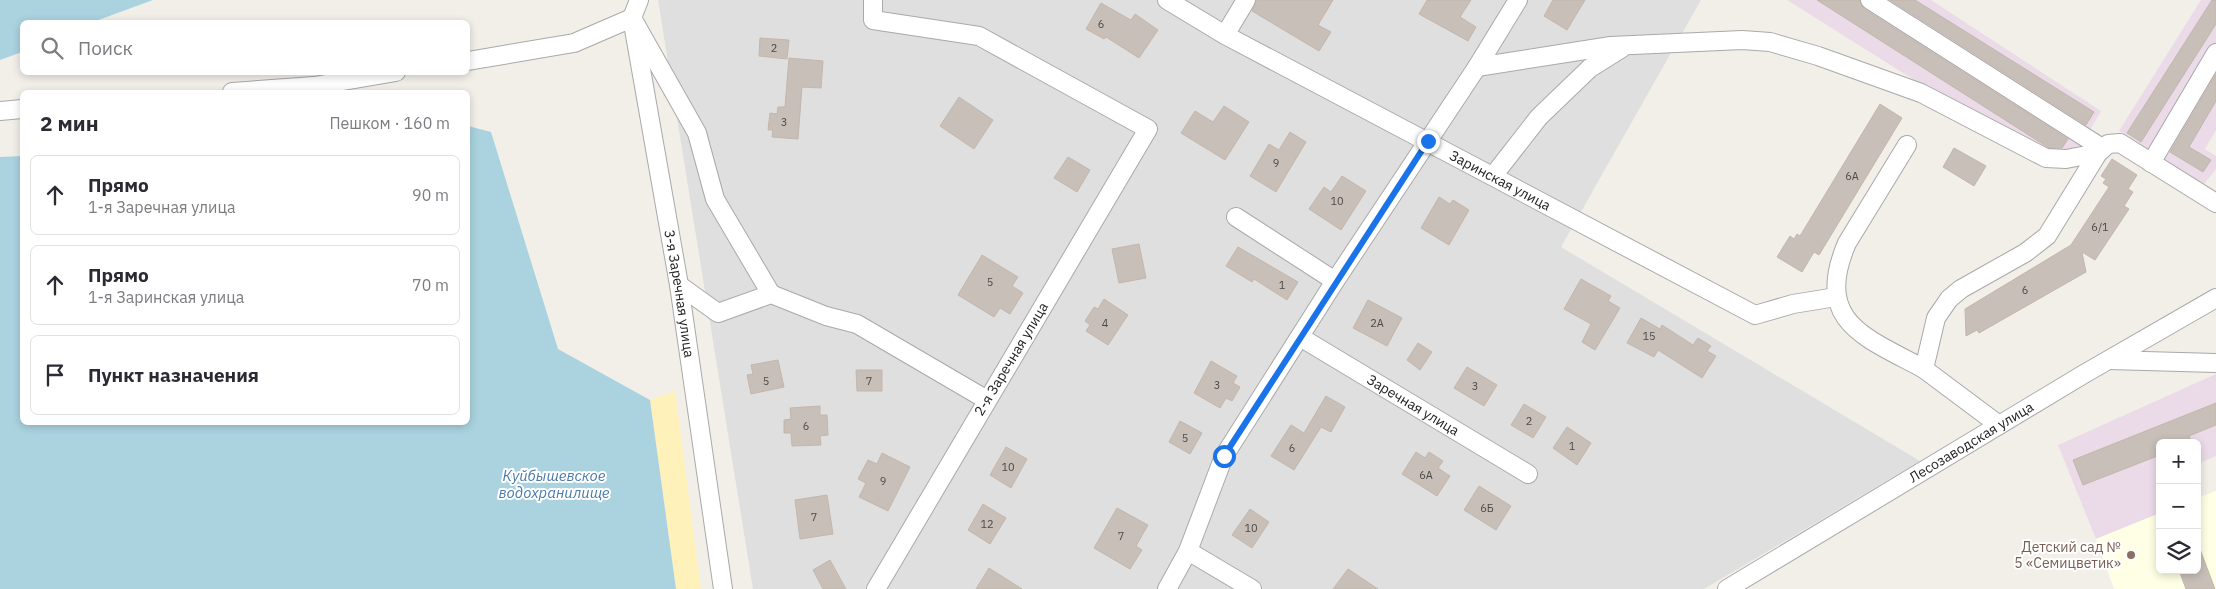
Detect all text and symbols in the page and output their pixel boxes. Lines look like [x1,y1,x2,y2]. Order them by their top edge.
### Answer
house number: 6 [1098,17,1104,31]
search box [20,20,470,75]
icon: search [38,34,66,62]
text: Поиск [78,36,133,60]
house number: 2 [771,41,777,55]
text: 2 мин [40,109,99,137]
text: Пешком · 160 m [329,113,450,133]
house number: 3 [781,115,787,129]
route end [1417,130,1440,153]
street label: Заринская улица [1446,146,1554,215]
house number: 9 [1273,156,1279,170]
house number: 6А [1845,169,1859,183]
text: Прямо [88,173,149,197]
icon: ahead [41,181,69,209]
text: 90 m [412,185,449,205]
house number: 10 [1330,194,1344,208]
text: 1-я Заречная улица [88,197,236,217]
house number: 6/1 [2091,220,2109,234]
street label: 3-я Заречная улица [660,228,698,359]
text: Прямо [88,263,149,287]
icon: ahead [41,271,69,299]
text: 70 m [412,275,449,295]
house number: 5 [987,275,993,289]
house number: 1 [1279,278,1286,292]
house number: 6 [2022,283,2028,297]
text: 1-я Заринская улица [88,287,244,307]
street label: 2-я Заречная улица [970,299,1052,419]
house number: 4 [1102,316,1109,330]
house number: 2А [1370,316,1384,330]
house number: 15 [1642,329,1656,343]
icon: arrive [41,361,69,389]
text: Пункт назначения [88,363,259,387]
street label: Заречная улица [1364,370,1463,440]
house number: 5 [763,374,769,388]
house number: 7 [866,374,872,388]
house number: 3 [1214,378,1220,392]
house number: 3 [1472,379,1478,393]
street label: Лесозаводская улица [1906,397,2037,486]
house number: 2 [1526,414,1532,428]
house number: 6 [803,419,809,433]
house number: 5 [1182,431,1188,445]
house number: 1 [1569,439,1576,453]
map controls [2156,439,2201,574]
button: + [2156,439,2201,484]
house number: 6 [1289,441,1295,455]
route start [1213,445,1236,468]
house number: 10 [1001,460,1015,474]
water label: Куйбышевское водохранилище [498,466,610,502]
house number: 6А [1419,468,1433,482]
house number: 9 [880,474,886,488]
button: − [2156,484,2201,529]
house number: 6Б [1480,501,1494,515]
house number: 7 [811,510,817,524]
house number: 12 [980,517,994,531]
house number: 10 [1244,521,1258,535]
house number: 7 [1118,529,1124,543]
button: layers [2156,529,2201,574]
place label: Детский сад № 5 «Семицветик» [2014,538,2121,572]
marker: Детский сад № 5 «Семицветик» [2125,549,2137,561]

